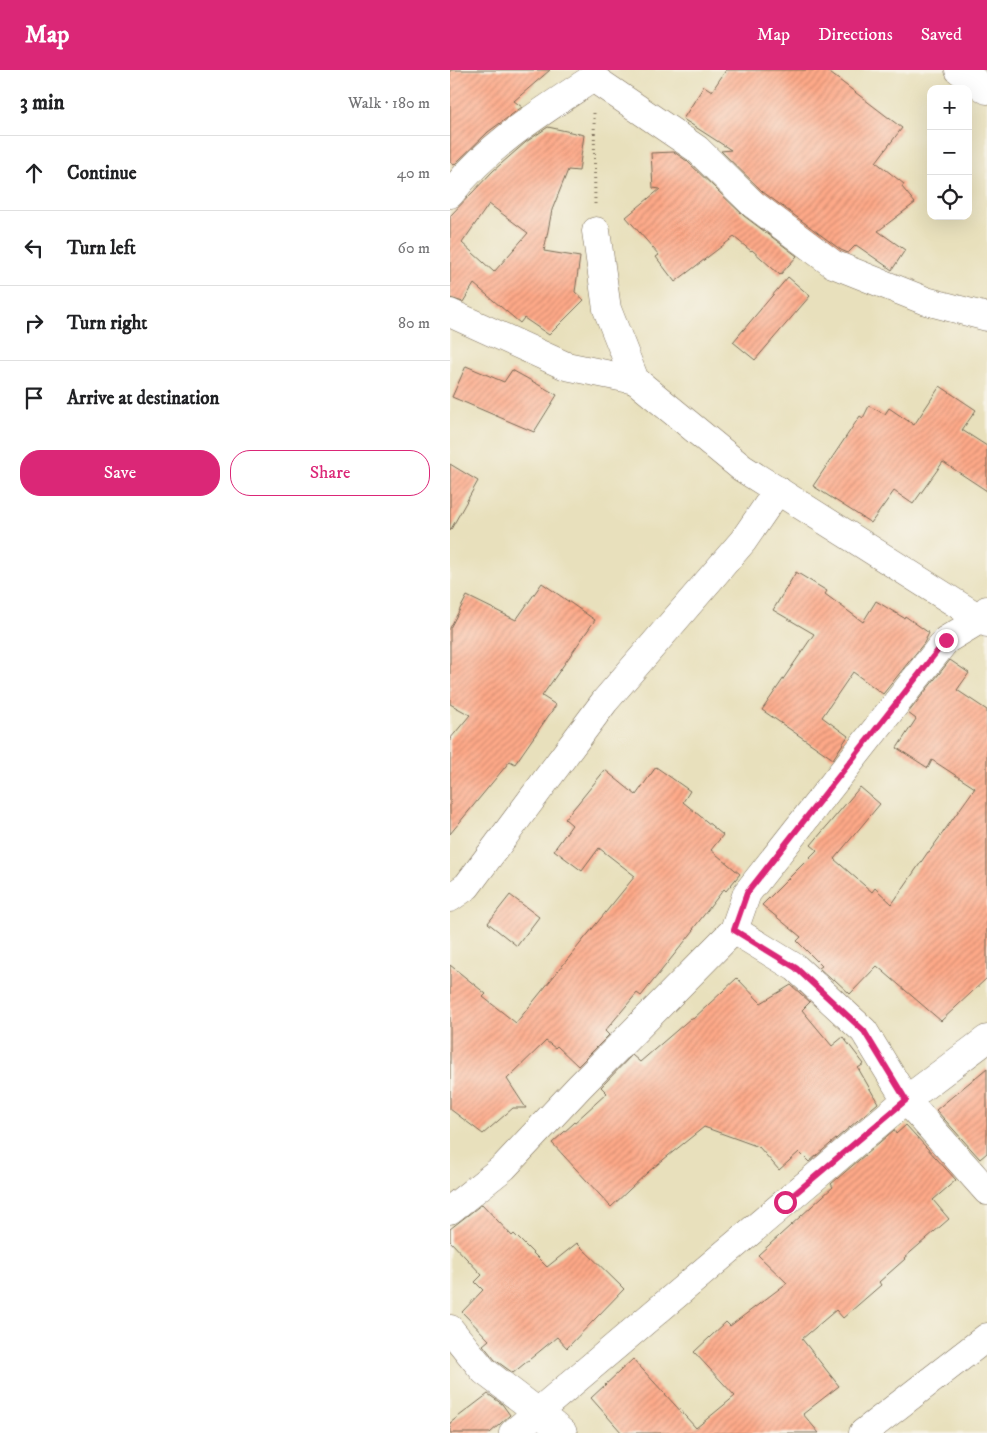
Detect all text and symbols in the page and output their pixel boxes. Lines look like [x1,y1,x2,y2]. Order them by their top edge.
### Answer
text: Map [25,20,69,50]
text: Map [757,24,790,46]
text: Directions [818,24,893,46]
text: Saved [921,24,962,46]
map controls [927,85,972,220]
button: + [927,85,972,130]
text: 3 min [20,90,65,116]
text: Walk · 180 m [348,93,430,113]
button: − [927,130,972,175]
icon: ahead [20,159,48,187]
text: Continue [67,162,137,185]
text: 40 m [397,163,430,183]
button: locate [927,175,972,220]
icon: left [20,234,48,262]
text: Turn left [67,237,136,260]
text: 60 m [398,238,430,258]
icon: right [20,309,48,337]
text: Turn right [67,312,147,335]
text: 80 m [398,313,430,333]
icon: arrive [20,384,48,412]
text: Arrive at destination [67,387,219,410]
button: Save [20,450,220,496]
button: Share [230,450,430,496]
route end [935,629,958,652]
route start [774,1191,797,1214]

